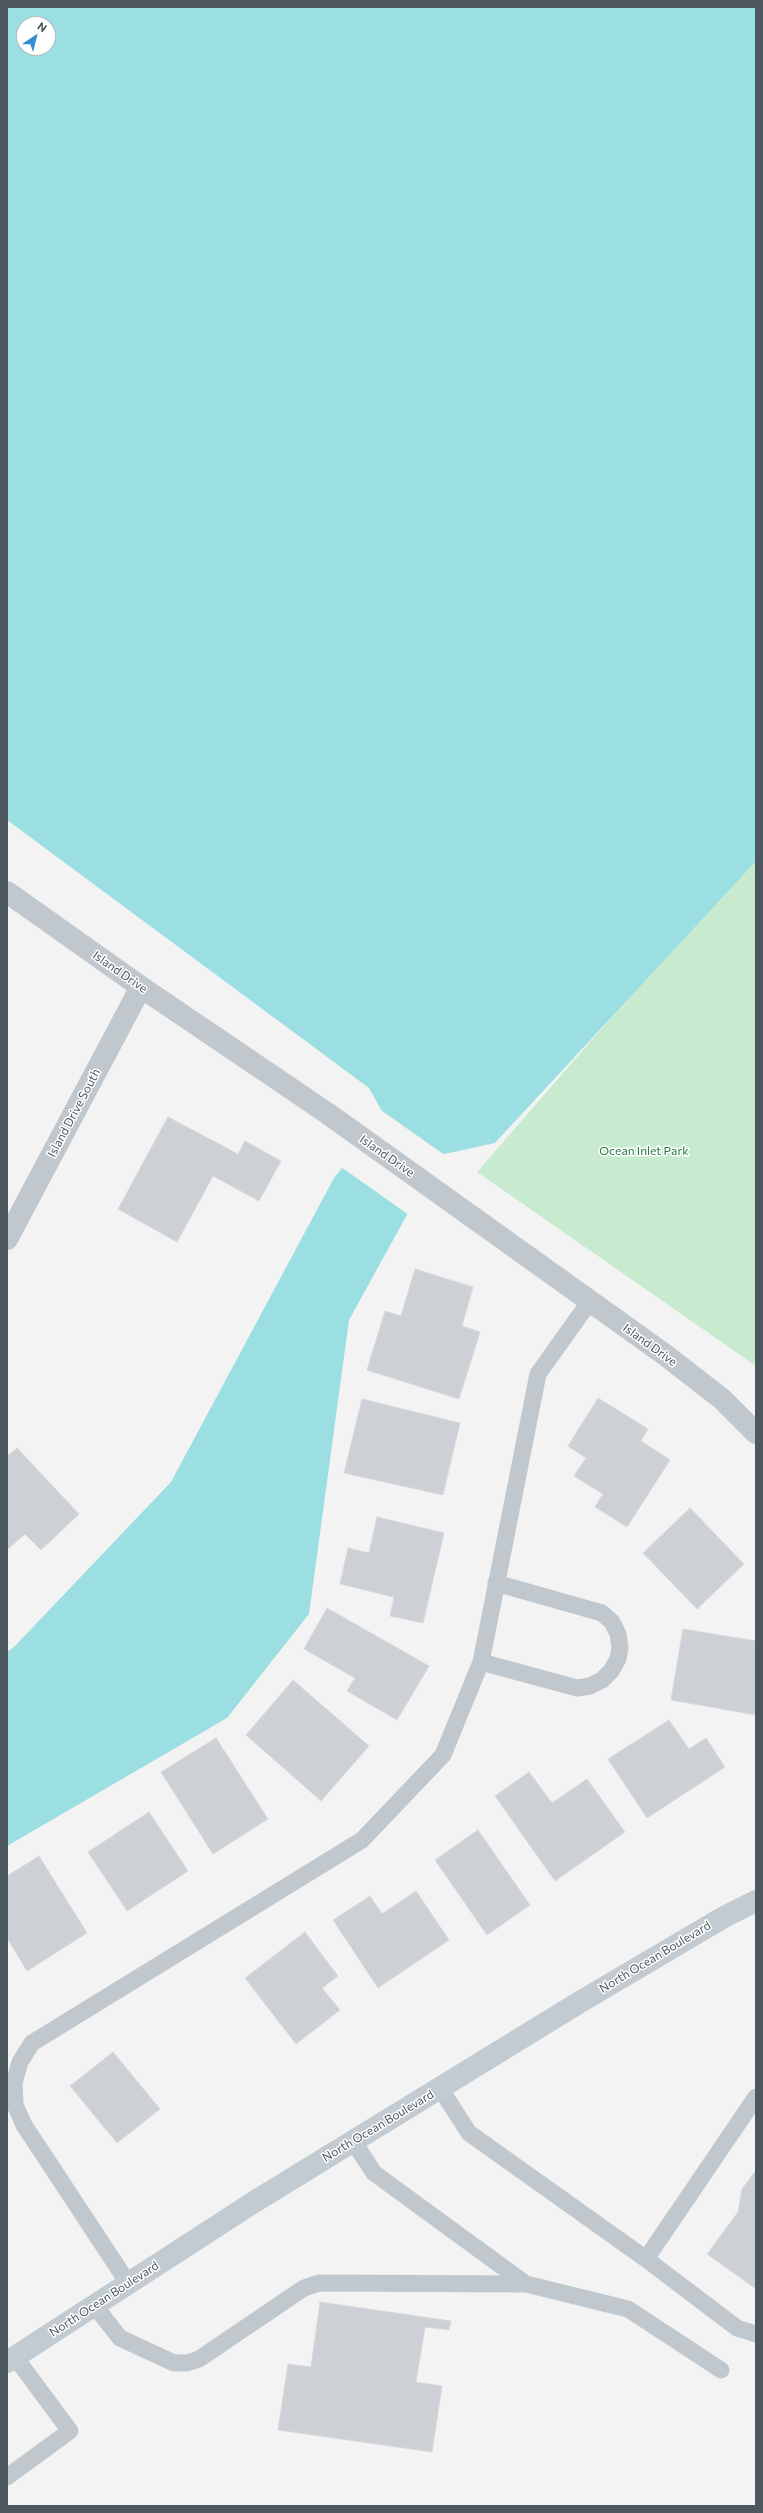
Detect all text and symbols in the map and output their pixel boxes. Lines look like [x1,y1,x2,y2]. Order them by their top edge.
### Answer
north arrow [16,16,56,56]
text: N [35,19,50,34]
street label: Island Drive [90,948,150,996]
street label: Island Drive South [45,1066,103,1160]
street label: Island Drive [357,1132,417,1180]
park label: Ocean Inlet Park [599,1144,689,1158]
street label: Island Drive [620,1321,680,1369]
street label: North Ocean Boulevard [597,1918,713,1996]
street label: North Ocean Boulevard [320,2087,436,2165]
street label: North Ocean Boulevard [47,2258,161,2340]

